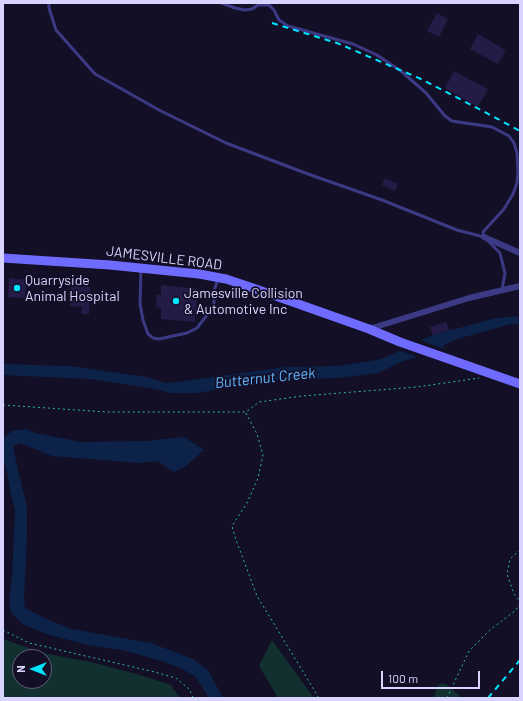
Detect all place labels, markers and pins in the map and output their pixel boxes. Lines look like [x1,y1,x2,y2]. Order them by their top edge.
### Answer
place label: Quarryside Animal Hospital [25,272,120,304]
marker: Quarryside Animal Hospital [12,283,22,293]
place label: Jamesville Collision & Automotive Inc [184,285,303,318]
marker: Jamesville Collision & Automotive Inc [171,296,181,306]

